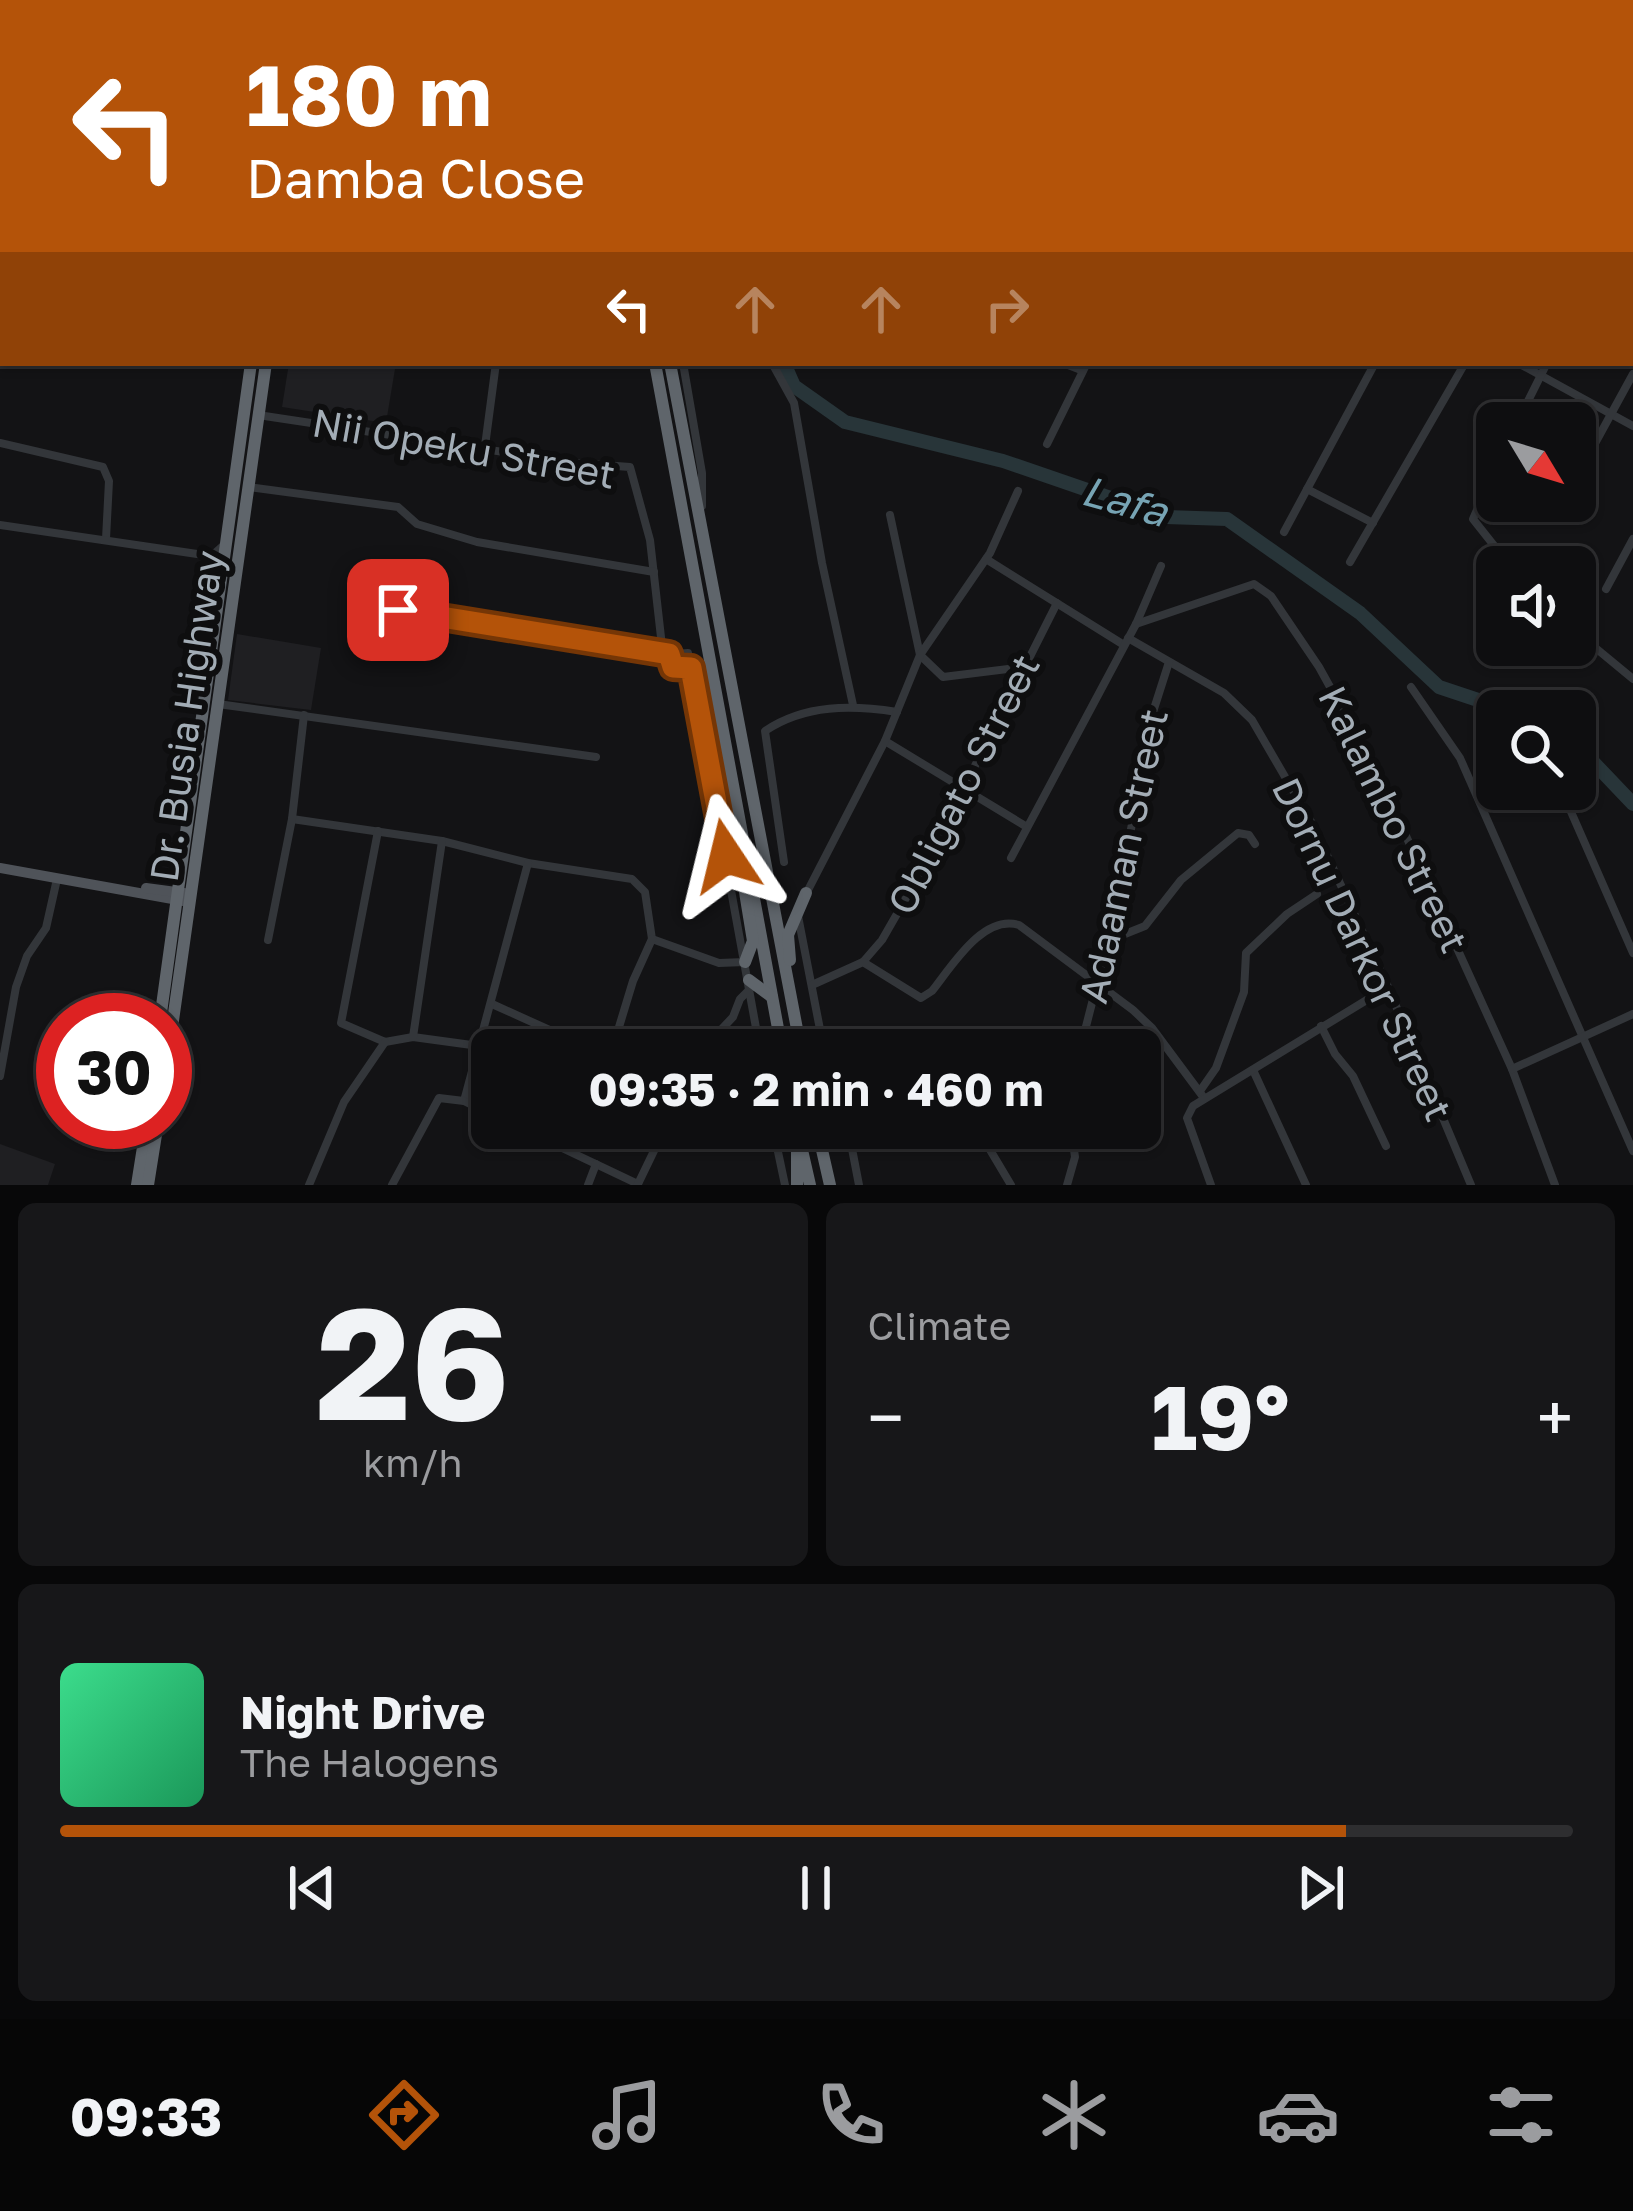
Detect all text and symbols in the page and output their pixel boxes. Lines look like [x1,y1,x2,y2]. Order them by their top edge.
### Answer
text: 180 m [246,44,492,144]
icon: left [48,48,204,204]
text: Damba Close [246,145,585,210]
icon: left [596,276,662,342]
icon: ahead [722,276,788,342]
icon: ahead [848,276,914,342]
icon: right [974,276,1040,342]
street label: Nii Opeku Street [309,398,619,498]
north arrow [1476,402,1596,522]
map controls [1476,402,1596,810]
water label: Lafa [1077,464,1175,536]
button: sound [1476,546,1596,666]
street label: Dr. Busia Highway [140,547,232,884]
pin [347,559,449,661]
icon: arrive [365,577,431,643]
street label: Obligato Street [877,646,1049,922]
street label: Kalambo Street [1309,678,1479,960]
button: search [1476,690,1596,810]
street label: Adaaman Street [1069,705,1177,1007]
street label: Dornu Darkor Street [1263,770,1463,1128]
position arrow [663,793,789,919]
speed limit sign: 30 [36,993,192,1149]
text: 09:35 · 2 min · 460 m [588,1062,1044,1116]
text: 26 [316,1267,510,1454]
text: Climate [868,1302,1011,1349]
text: 19° [1151,1362,1290,1470]
text: − [868,1377,904,1457]
text: + [1537,1377,1573,1457]
text: km/h [363,1439,462,1486]
text: Night Drive [240,1685,485,1739]
text: The Halogens [240,1739,499,1786]
icon: previous [279,1855,345,1921]
icon: pause [783,1855,849,1921]
icon: next [1288,1855,1354,1921]
icon: directions [362,2073,446,2157]
icon: music [585,2073,669,2157]
icon: phone [809,2073,893,2157]
icon: climate [1032,2073,1116,2157]
icon: car [1256,2073,1340,2157]
icon: filters [1479,2073,1563,2157]
text: 09:33 [70,2083,222,2148]

